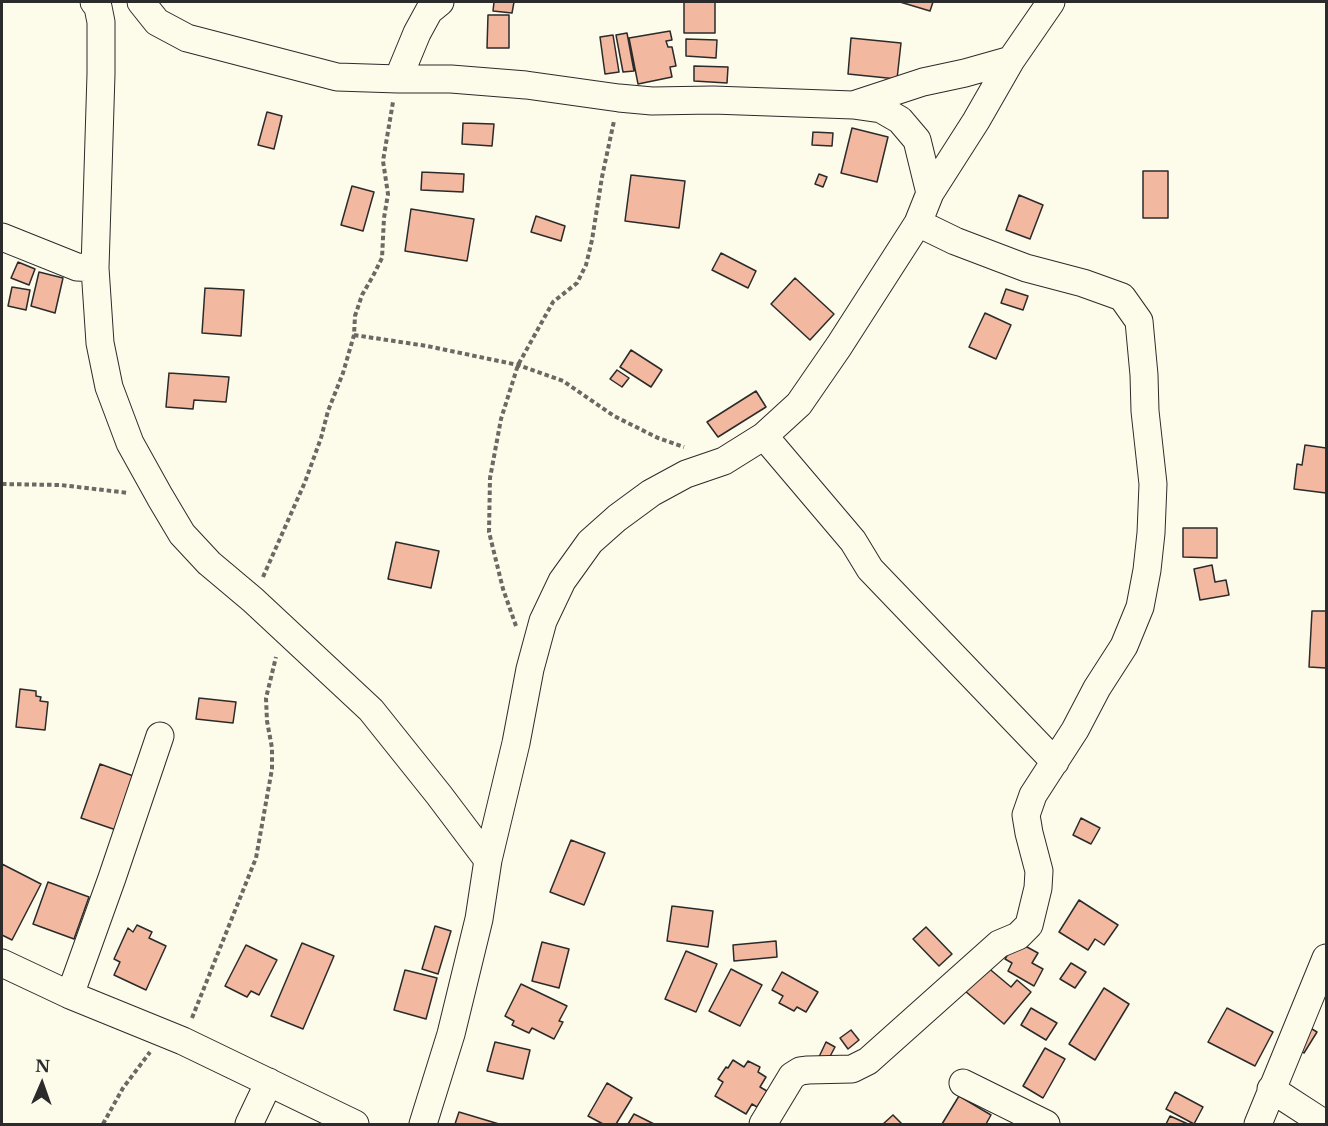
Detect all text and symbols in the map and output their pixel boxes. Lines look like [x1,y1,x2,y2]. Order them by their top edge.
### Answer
north arrow [12,1054,72,1114]
text: N [35,1056,50,1076]

